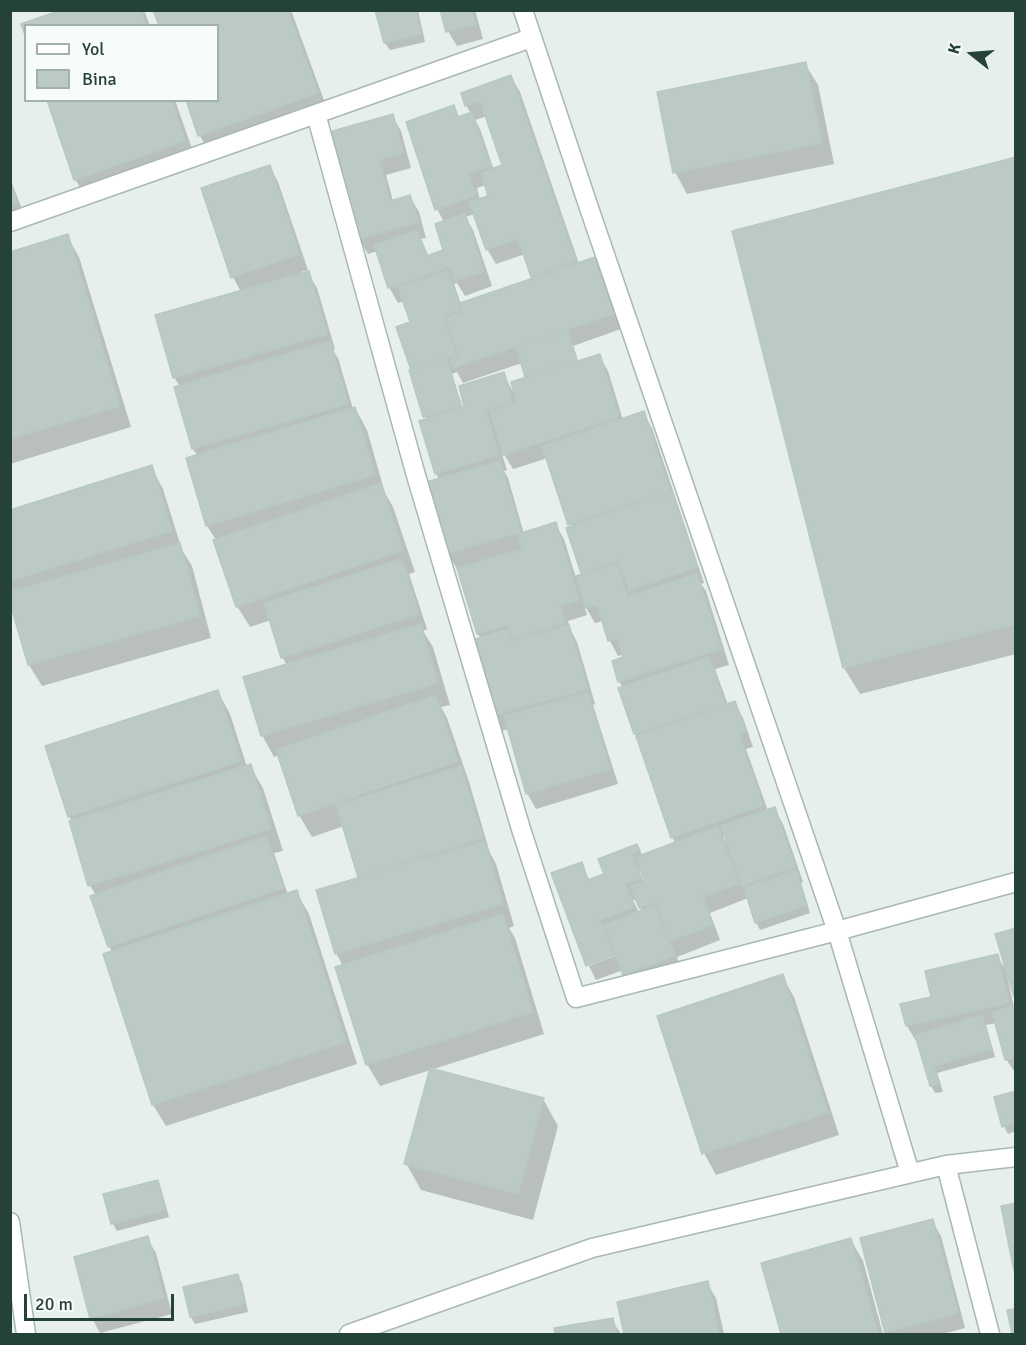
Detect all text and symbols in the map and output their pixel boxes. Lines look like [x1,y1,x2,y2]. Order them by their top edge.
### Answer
legend [24,24,219,102]
north arrow [942,24,1002,84]
text: Yol [82,38,105,60]
text: K [944,41,966,56]
text: Bina [82,68,117,90]
scale bar [27,1282,177,1320]
text: 20 m [35,1293,73,1315]

